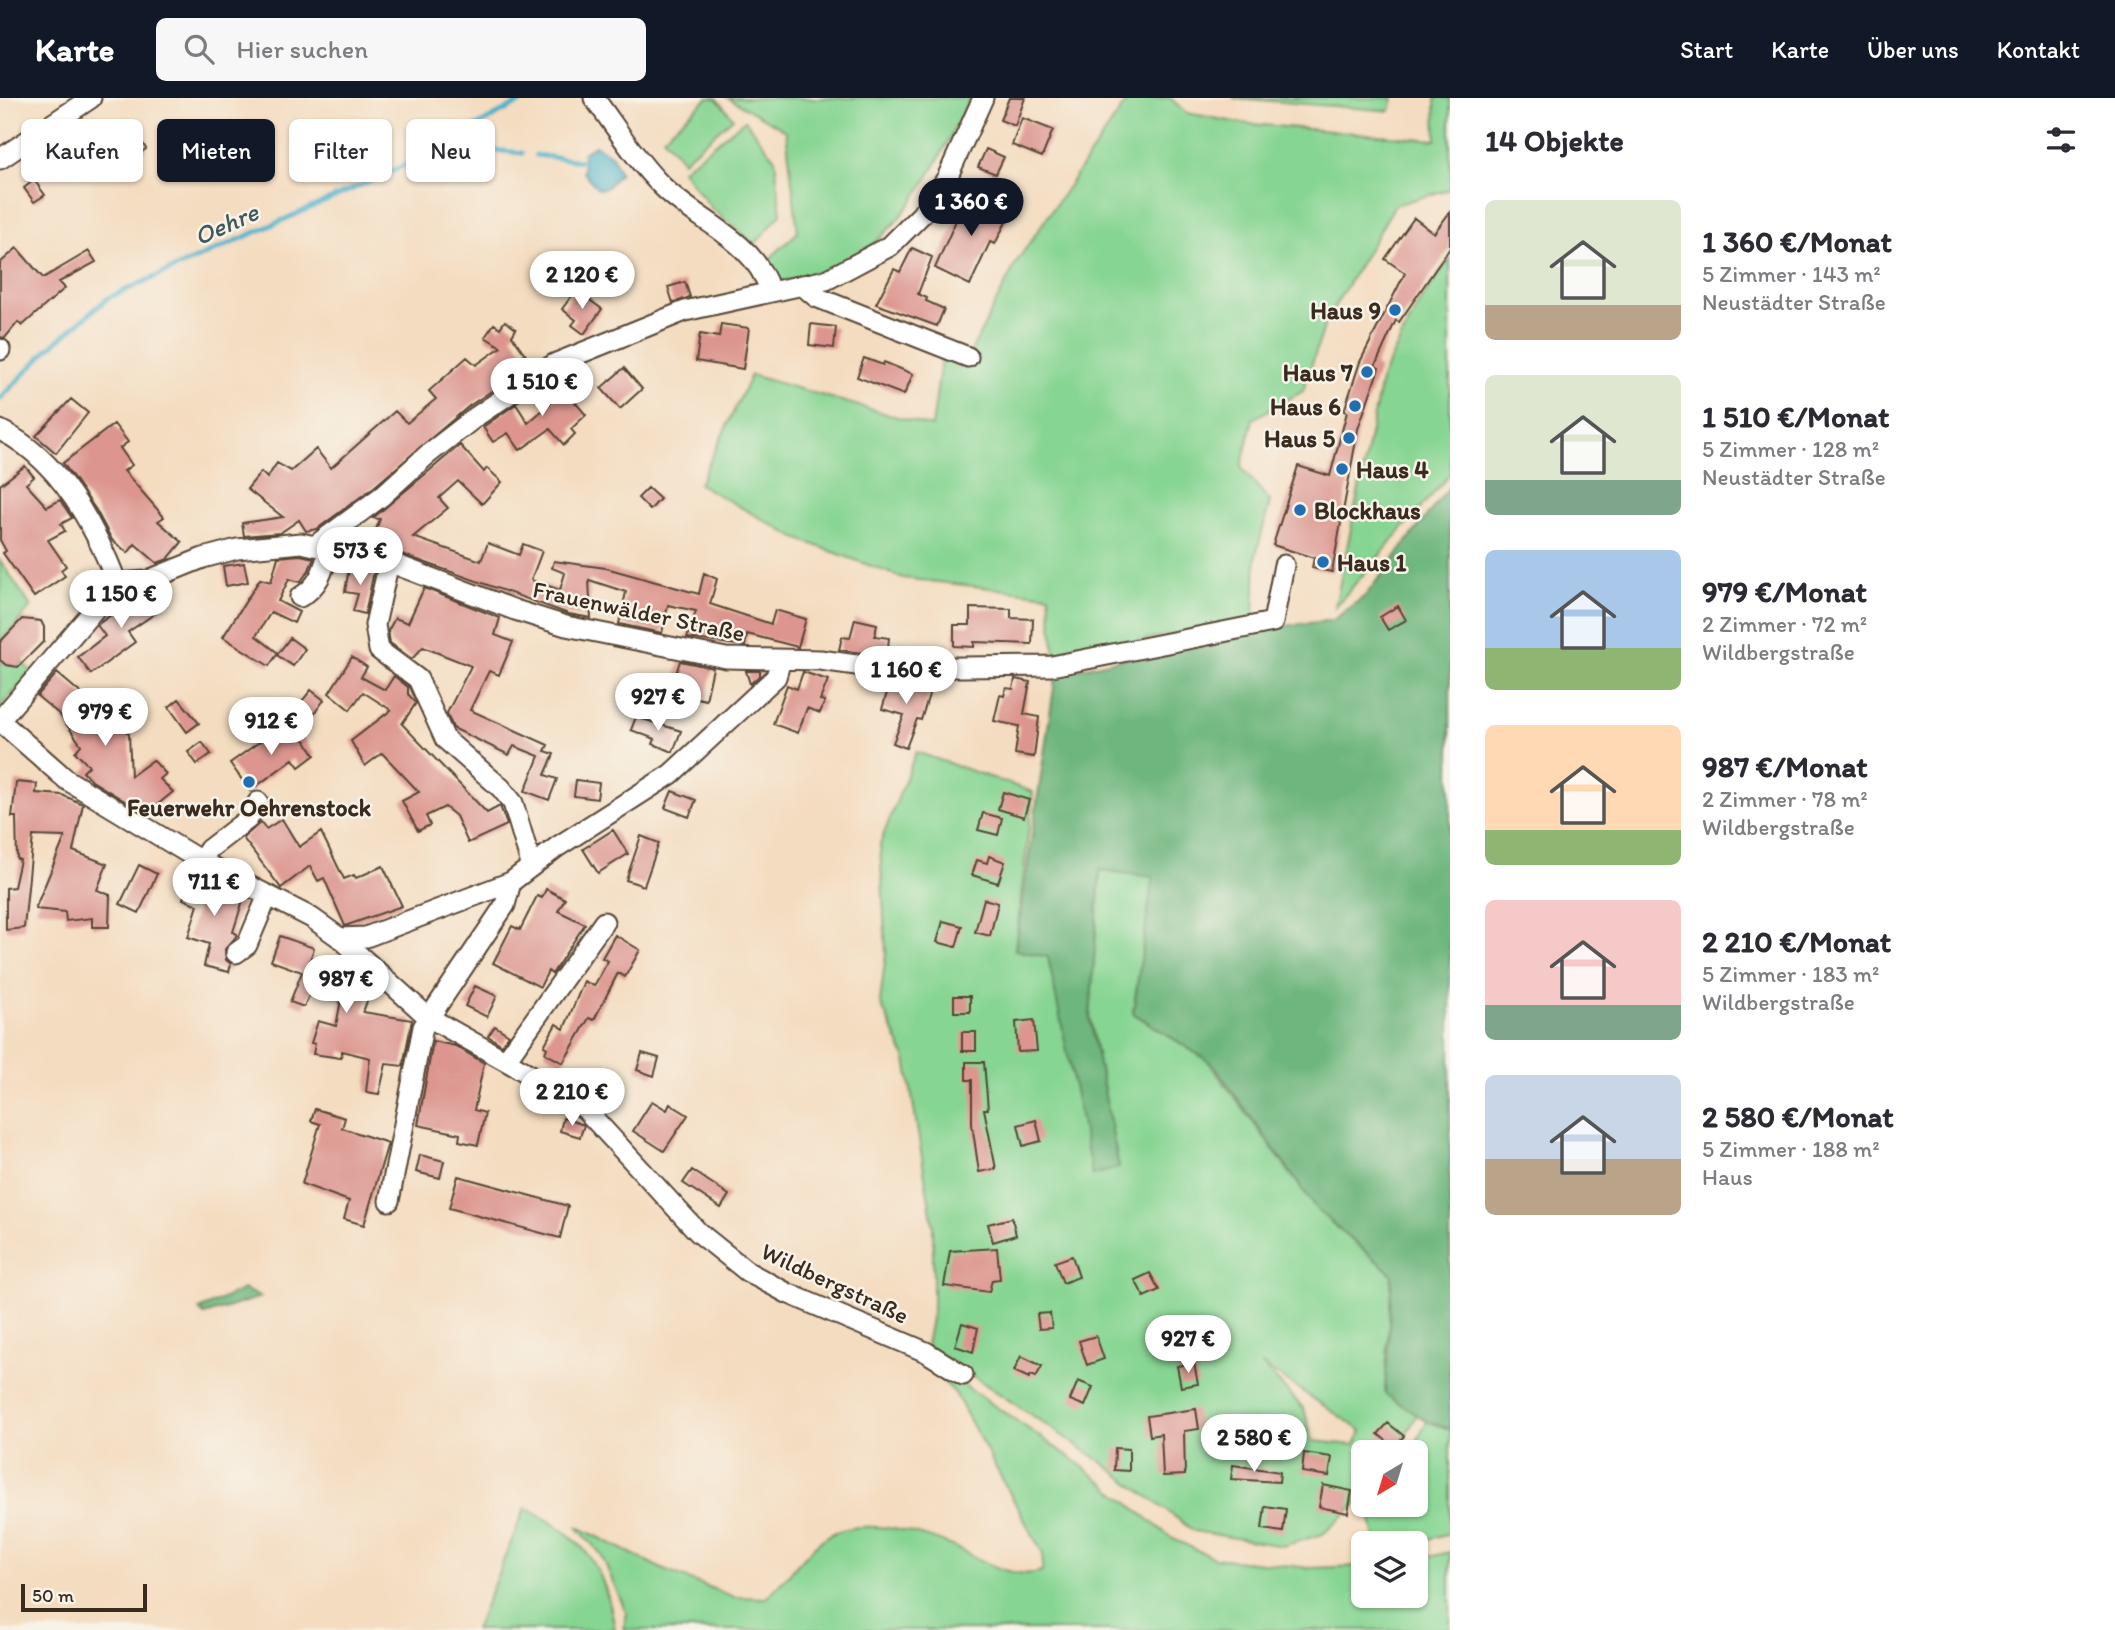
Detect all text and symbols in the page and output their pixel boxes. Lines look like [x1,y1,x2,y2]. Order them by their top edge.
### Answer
search box [156,18,646,81]
text: Karte [35,30,114,69]
icon: search [180,30,218,68]
text: Hier suchen [236,33,368,65]
text: Start [1680,35,1733,64]
text: Karte [1771,35,1829,64]
text: Über uns [1867,35,1959,64]
text: Kontakt [1997,35,2080,64]
chip: Kaufen [21,119,143,182]
chip: Mieten [157,119,275,182]
chip: Filter [289,119,392,182]
chip: Neu [406,119,495,182]
icon: filters [2042,121,2080,159]
text: 14 Objekte [1485,122,1624,159]
pin: 1 360 € [906,178,1036,238]
text: 1 360 € [934,187,1008,215]
water label: Oehre [189,195,265,252]
text: 1 360 €/Monat [1702,223,1892,260]
icon: home [1541,228,1625,312]
pin: 2 120 € [517,252,647,311]
text: 2 120 € [546,260,618,288]
text: 5 Zimmer · 143 m² [1702,260,1881,288]
text: Neustädter Straße [1702,288,1886,316]
place label: Haus 9 [1310,296,1381,325]
marker: Haus 9 [1387,302,1403,318]
pin: 1 510 € [477,358,607,418]
place label: Haus 7 [1283,358,1353,387]
marker: Haus 7 [1359,364,1375,380]
text: 1 510 € [506,367,578,395]
place label: Haus 6 [1270,392,1341,421]
marker: Haus 6 [1347,398,1363,414]
text: 1 510 €/Monat [1702,398,1889,435]
icon: home [1541,403,1625,487]
place label: Haus 5 [1264,424,1335,453]
marker: Haus 5 [1341,430,1357,446]
text: 5 Zimmer · 128 m² [1702,435,1879,463]
place label: Haus 4 [1356,455,1429,484]
marker: Haus 4 [1334,461,1350,477]
text: Neustädter Straße [1702,463,1886,491]
place label: Blockhaus [1314,496,1421,525]
marker: Blockhaus [1292,502,1308,518]
pin: 573 € [311,528,409,587]
text: 573 € [333,536,387,564]
place label: Haus 1 [1337,548,1407,577]
marker: Haus 1 [1315,554,1331,570]
pin: 1 150 € [56,570,186,630]
text: 979 €/Monat [1702,573,1867,610]
street label: Frauenwälder Straße [530,574,748,648]
icon: home [1541,578,1625,662]
text: 1 150 € [85,579,157,607]
text: 2 Zimmer · 72 m² [1702,610,1867,638]
text: Wildbergstraße [1702,638,1855,666]
pin: 1 160 € [841,646,971,706]
text: 1 160 € [870,655,942,683]
pin: 927 € [609,674,707,733]
text: 927 € [631,682,685,710]
pin: 979 € [56,688,154,748]
text: 979 € [78,697,132,725]
pin: 912 € [222,698,320,757]
text: 912 € [244,706,298,734]
text: 987 €/Monat [1702,748,1867,785]
icon: home [1541,753,1625,837]
marker: Feuerwehr Oehrenstock [241,774,257,790]
text: 2 Zimmer · 78 m² [1702,785,1868,813]
place label: Feuerwehr Oehrenstock [127,793,372,822]
text: Wildbergstraße [1702,813,1855,841]
pin: 711 € [165,858,263,918]
text: 711 € [188,867,240,895]
text: 2 210 €/Monat [1702,923,1891,960]
icon: home [1541,928,1625,1012]
pin: 987 € [297,956,395,1015]
text: 5 Zimmer · 183 m² [1702,960,1880,988]
text: 987 € [319,964,373,992]
text: Wildbergstraße [1702,988,1855,1016]
pin: 2 210 € [507,1068,637,1128]
text: 2 210 € [536,1077,608,1105]
text: 2 580 €/Monat [1702,1098,1894,1135]
icon: home [1541,1103,1625,1187]
text: 5 Zimmer · 188 m² [1702,1135,1880,1163]
text: Haus [1702,1163,1753,1191]
street label: Wildbergstraße [757,1236,913,1330]
pin: 927 € [1139,1316,1237,1375]
text: 927 € [1161,1324,1215,1352]
pin: 2 580 € [1189,1414,1319,1474]
text: 2 580 € [1217,1423,1291,1451]
north arrow [1351,1440,1428,1517]
map controls [1351,1440,1428,1608]
button: layers [1351,1531,1428,1608]
scale bar [21,1581,147,1613]
text: 50 m [32,1584,74,1607]

